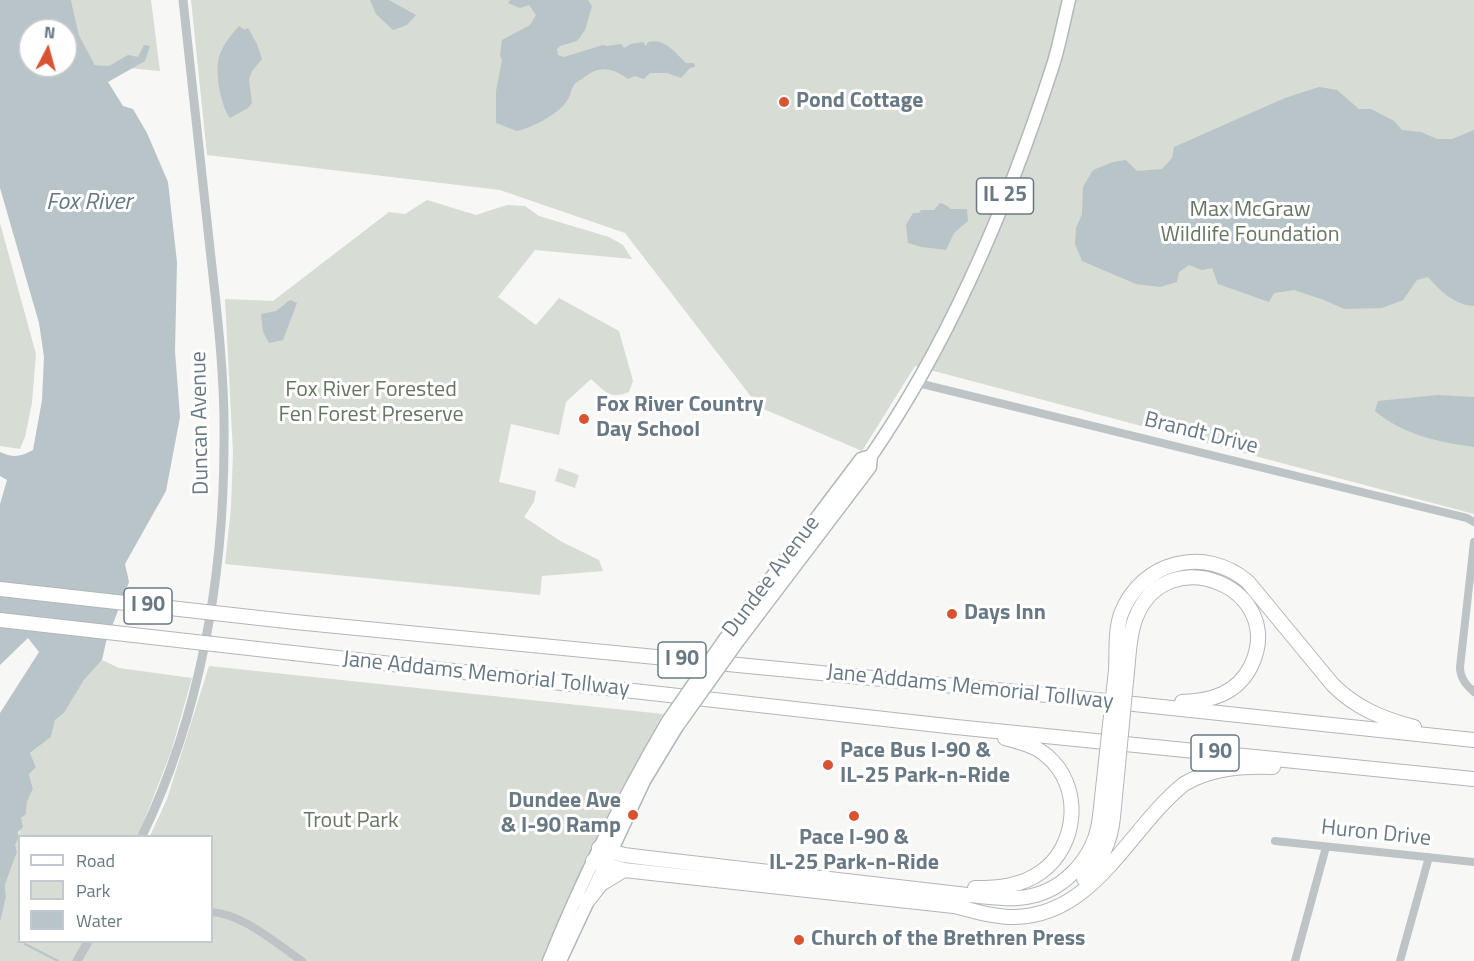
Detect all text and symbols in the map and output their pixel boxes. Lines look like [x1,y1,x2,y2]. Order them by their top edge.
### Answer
north arrow [18,18,78,78]
text: N [43,20,56,45]
place label: Pond Cottage [796,89,923,115]
marker: Pond Cottage [777,95,791,109]
road number: IL 25 [976,178,1034,214]
water label: Fox River [46,189,132,217]
park label: Max McGraw Wildlife Foundation [1161,198,1339,249]
street label: Duncan Avenue [187,351,215,495]
park label: Fox River Forested Fen Forest Preserve [278,378,464,430]
place label: Fox River Country Day School [596,393,763,445]
street label: Brandt Drive [1141,407,1261,461]
marker: Fox River Country Day School [577,412,591,426]
street label: Dundee Avenue [718,511,826,643]
road number: I 90 [124,588,172,624]
place label: Days Inn [964,601,1046,627]
marker: Days Inn [945,607,959,621]
road number: I 90 [658,642,706,678]
street label: Jane Addams Memorial Tollway [341,647,631,703]
street label: Jane Addams Memorial Tollway [825,660,1115,716]
road number: I 90 [1191,735,1239,771]
place label: Pace Bus I-90 & IL-25 Park-n-Ride [840,739,1010,790]
marker: Pace Bus I-90 & IL-25 Park-n-Ride [821,758,835,772]
place label: Dundee Ave & I-90 Ramp [501,789,621,840]
marker: Dundee Ave & I-90 Ramp [626,808,640,822]
park label: Trout Park [303,809,399,835]
marker: Pace I-90 & IL-25 Park-n-Ride [847,809,861,823]
street label: Huron Drive [1320,815,1432,853]
place label: Pace I-90 & IL-25 Park-n-Ride [769,826,939,878]
legend [18,835,213,943]
text: Road [76,847,115,874]
text: Park [76,877,110,904]
text: Water [76,907,122,934]
place label: Church of the Brethren Press [811,927,1085,953]
marker: Church of the Brethren Press [792,933,806,947]

